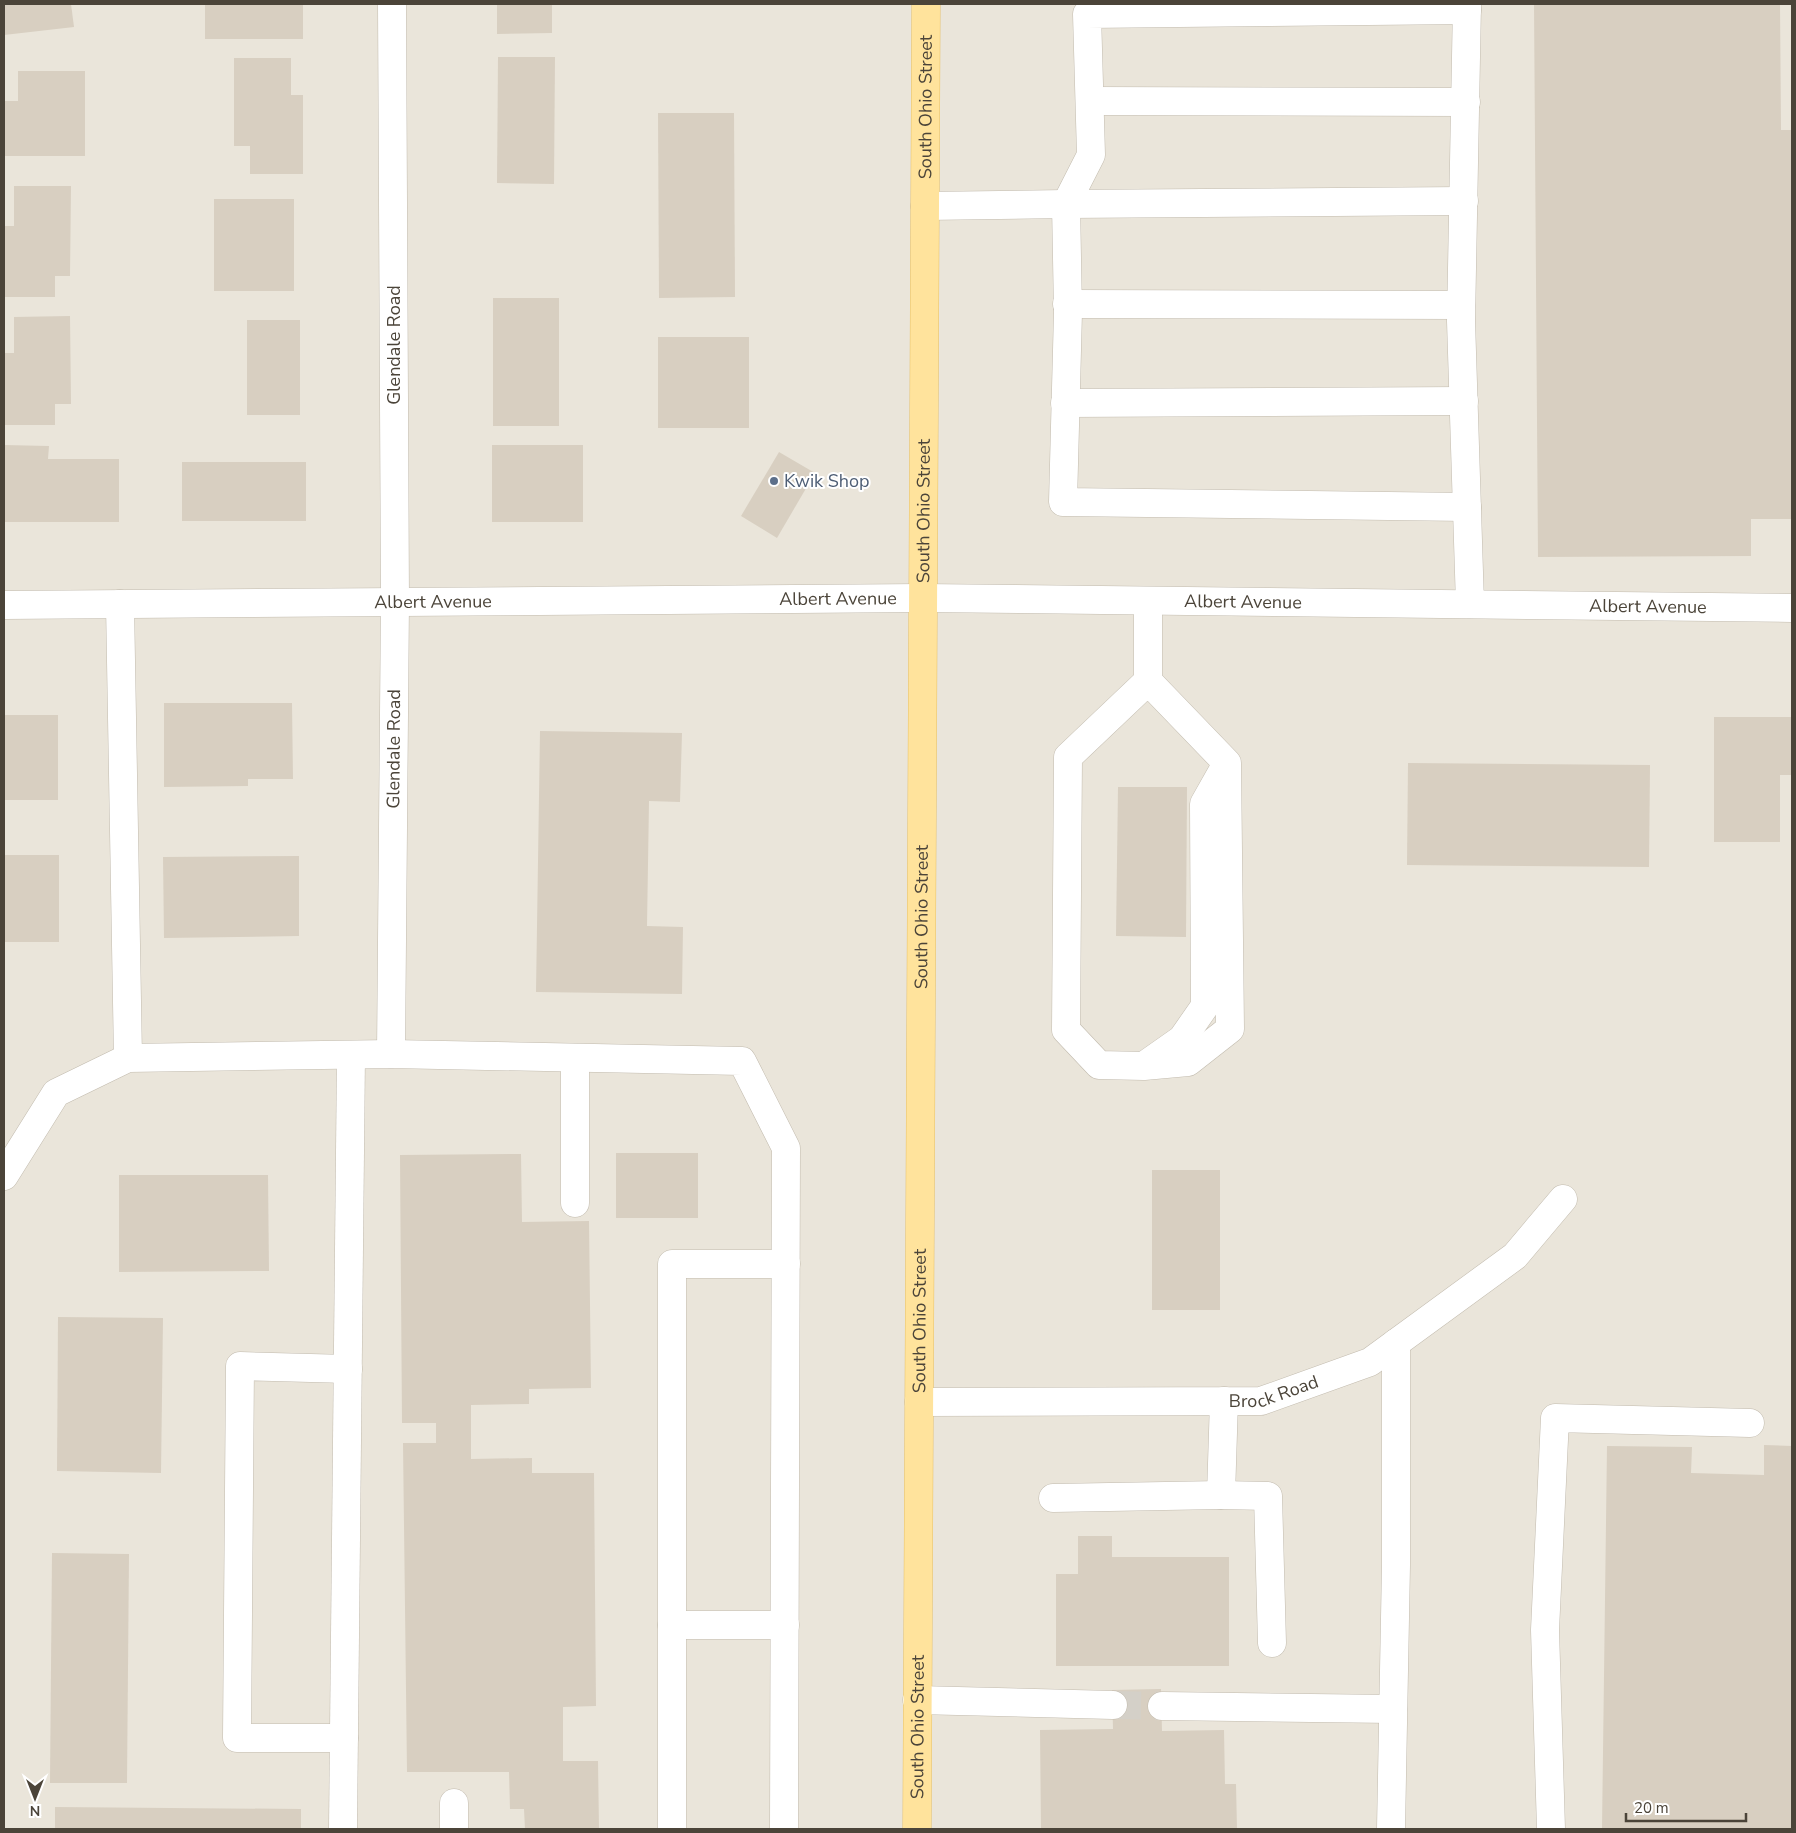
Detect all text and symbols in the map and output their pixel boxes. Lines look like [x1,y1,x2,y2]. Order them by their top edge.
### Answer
street label: South Ohio Street [913,34,938,179]
street label: Glendale Road [382,285,406,405]
street label: South Ohio Street [911,438,936,583]
place label: Kwik Shop [784,469,870,493]
marker: Kwik Shop [768,475,780,487]
street label: Albert Avenue [779,586,897,611]
street label: Albert Avenue [374,589,492,614]
street label: Albert Avenue [1184,589,1302,614]
street label: Albert Avenue [1589,594,1707,619]
street label: Glendale Road [381,689,406,809]
street label: South Ohio Street [909,844,934,989]
street label: South Ohio Street [907,1248,932,1393]
street label: Brock Road [1229,1369,1322,1414]
street label: South Ohio Street [905,1654,930,1799]
north arrow [10,1773,60,1823]
scale bar [1626,1790,1746,1822]
text: 20 m [1634,1798,1669,1818]
text: N [30,1801,40,1820]

